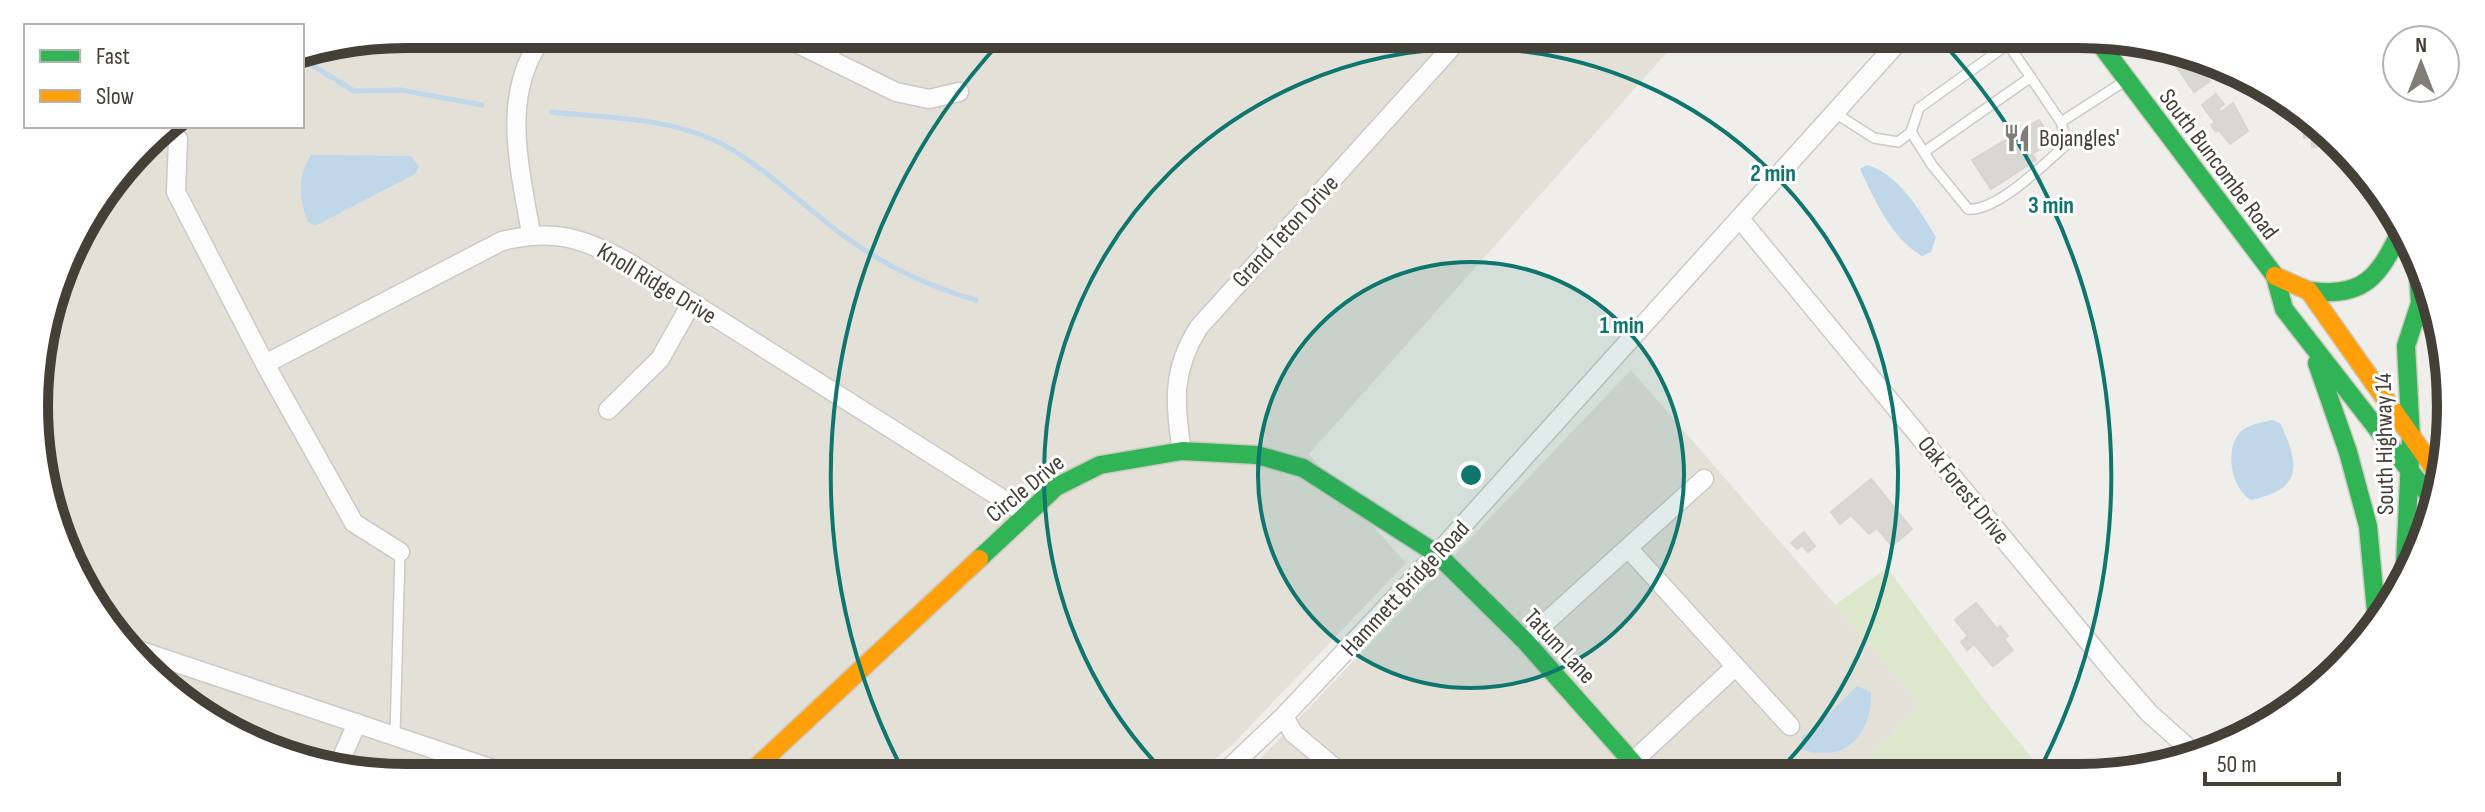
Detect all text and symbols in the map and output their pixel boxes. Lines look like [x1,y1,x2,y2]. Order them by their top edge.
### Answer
legend [24,24,304,128]
north arrow [2381,24,2461,104]
text: N [2415,32,2427,59]
text: Fast [96,42,130,71]
text: Slow [96,82,134,111]
street label: South Buncombe Road [2153,83,2285,245]
restaurant icon: Bojangles' [2002,123,2032,153]
place label: Bojangles' [2039,124,2120,153]
text: 2 min [1750,159,1796,188]
street label: Grand Teton Drive [1226,169,1345,293]
text: 3 min [2028,191,2074,220]
street label: Knoll Ridge Drive [592,236,722,330]
text: 1 min [1600,311,1644,340]
street label: South Highway 14 [2369,373,2400,515]
street label: Oak Forest Drive [1911,431,2016,550]
street label: Circle Drive [980,448,1070,529]
centre of rings [1457,461,1485,489]
street label: Hammett Bridge Road [1335,514,1476,662]
street label: Tatum Lane [1518,603,1602,690]
scale bar [2205,736,2339,786]
text: 50 m [2217,750,2257,779]

